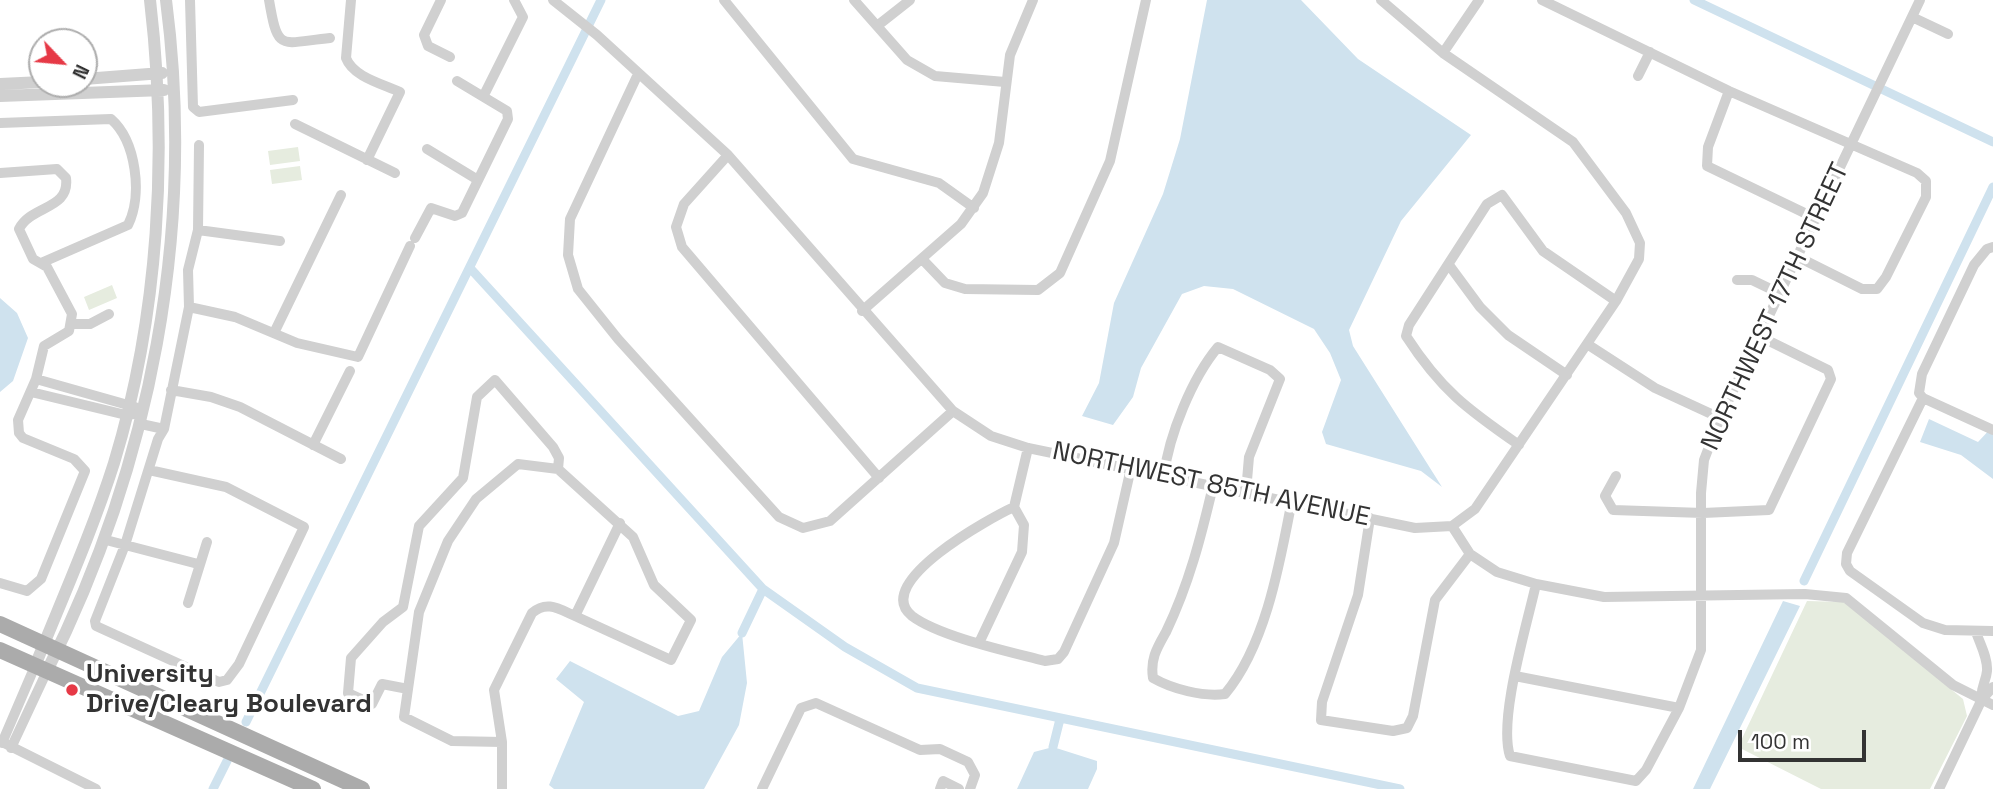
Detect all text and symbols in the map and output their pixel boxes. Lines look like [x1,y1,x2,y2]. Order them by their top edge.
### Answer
north arrow [28,28,98,98]
text: N [67,60,95,83]
street label: NORTHWEST 17TH STREET [1696,158,1856,456]
street label: NORTHWEST 85TH AVENUE [1050,436,1372,534]
place label: University Drive/Cleary Boulevard [86,659,372,720]
marker: University Drive/Cleary Boulevard [64,682,80,698]
scale bar [1741,716,1869,760]
text: 100 m [1751,728,1810,755]

